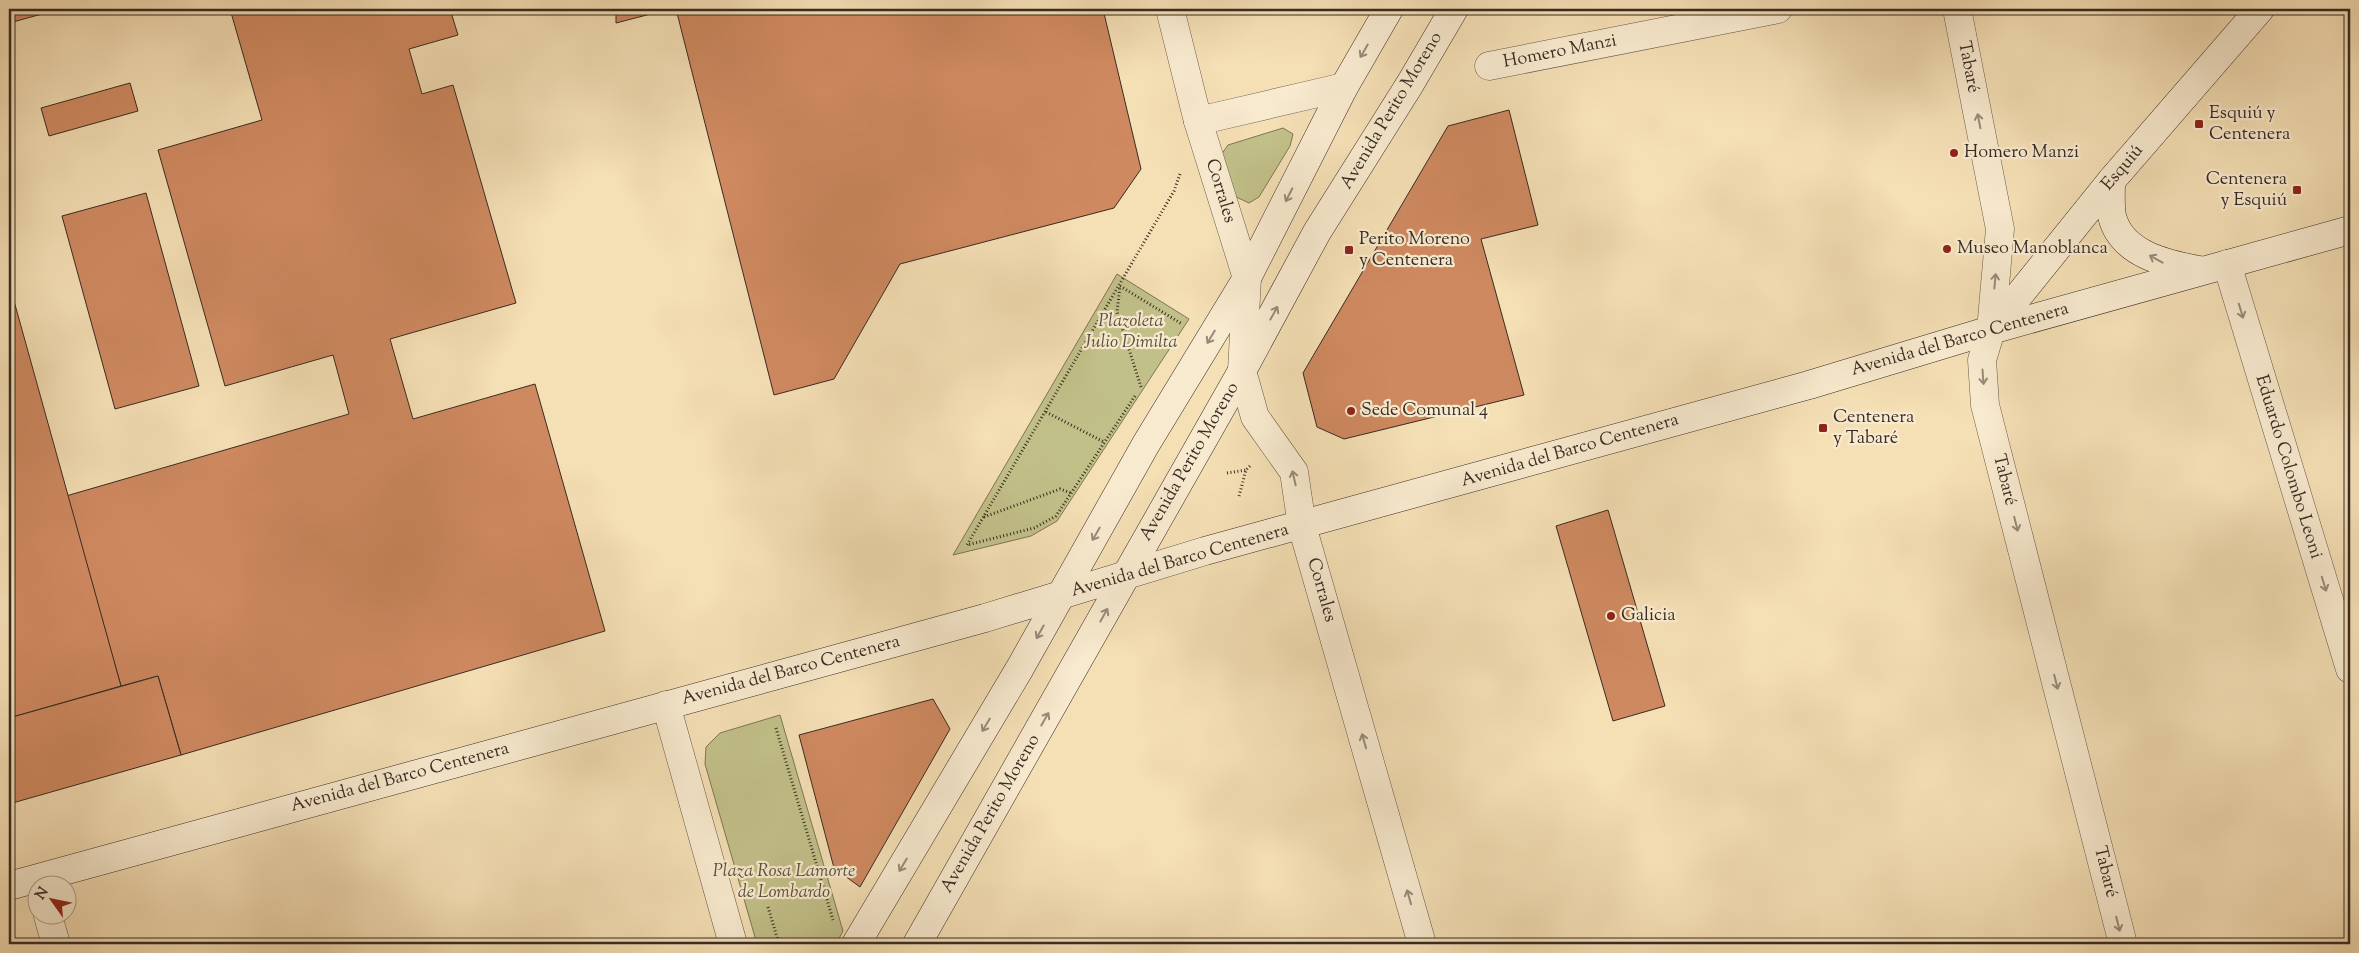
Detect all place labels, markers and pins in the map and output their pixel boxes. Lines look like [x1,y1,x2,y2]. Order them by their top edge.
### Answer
place label: Esquiú y Centenera [2209,101,2290,148]
marker: Esquiú y Centenera [2193,118,2205,130]
place label: Homero Manzi [1964,140,2079,166]
marker: Homero Manzi [1948,147,1960,159]
place label: Centenera y Esquiú [2206,167,2287,214]
marker: Centenera y Esquiú [2291,184,2303,196]
place label: Perito Moreno y Centenera [1359,227,1470,274]
place label: Museo Manoblanca [1957,236,2108,262]
marker: Museo Manoblanca [1941,243,1953,255]
marker: Perito Moreno y Centenera [1343,244,1355,256]
place label: Sede Comunal 4 [1361,398,1488,424]
marker: Sede Comunal 4 [1345,405,1357,417]
place label: Centenera y Tabaré [1833,405,1914,452]
marker: Centenera y Tabaré [1817,422,1829,434]
place label: Galicia [1621,603,1676,629]
marker: Galicia [1605,610,1617,622]

